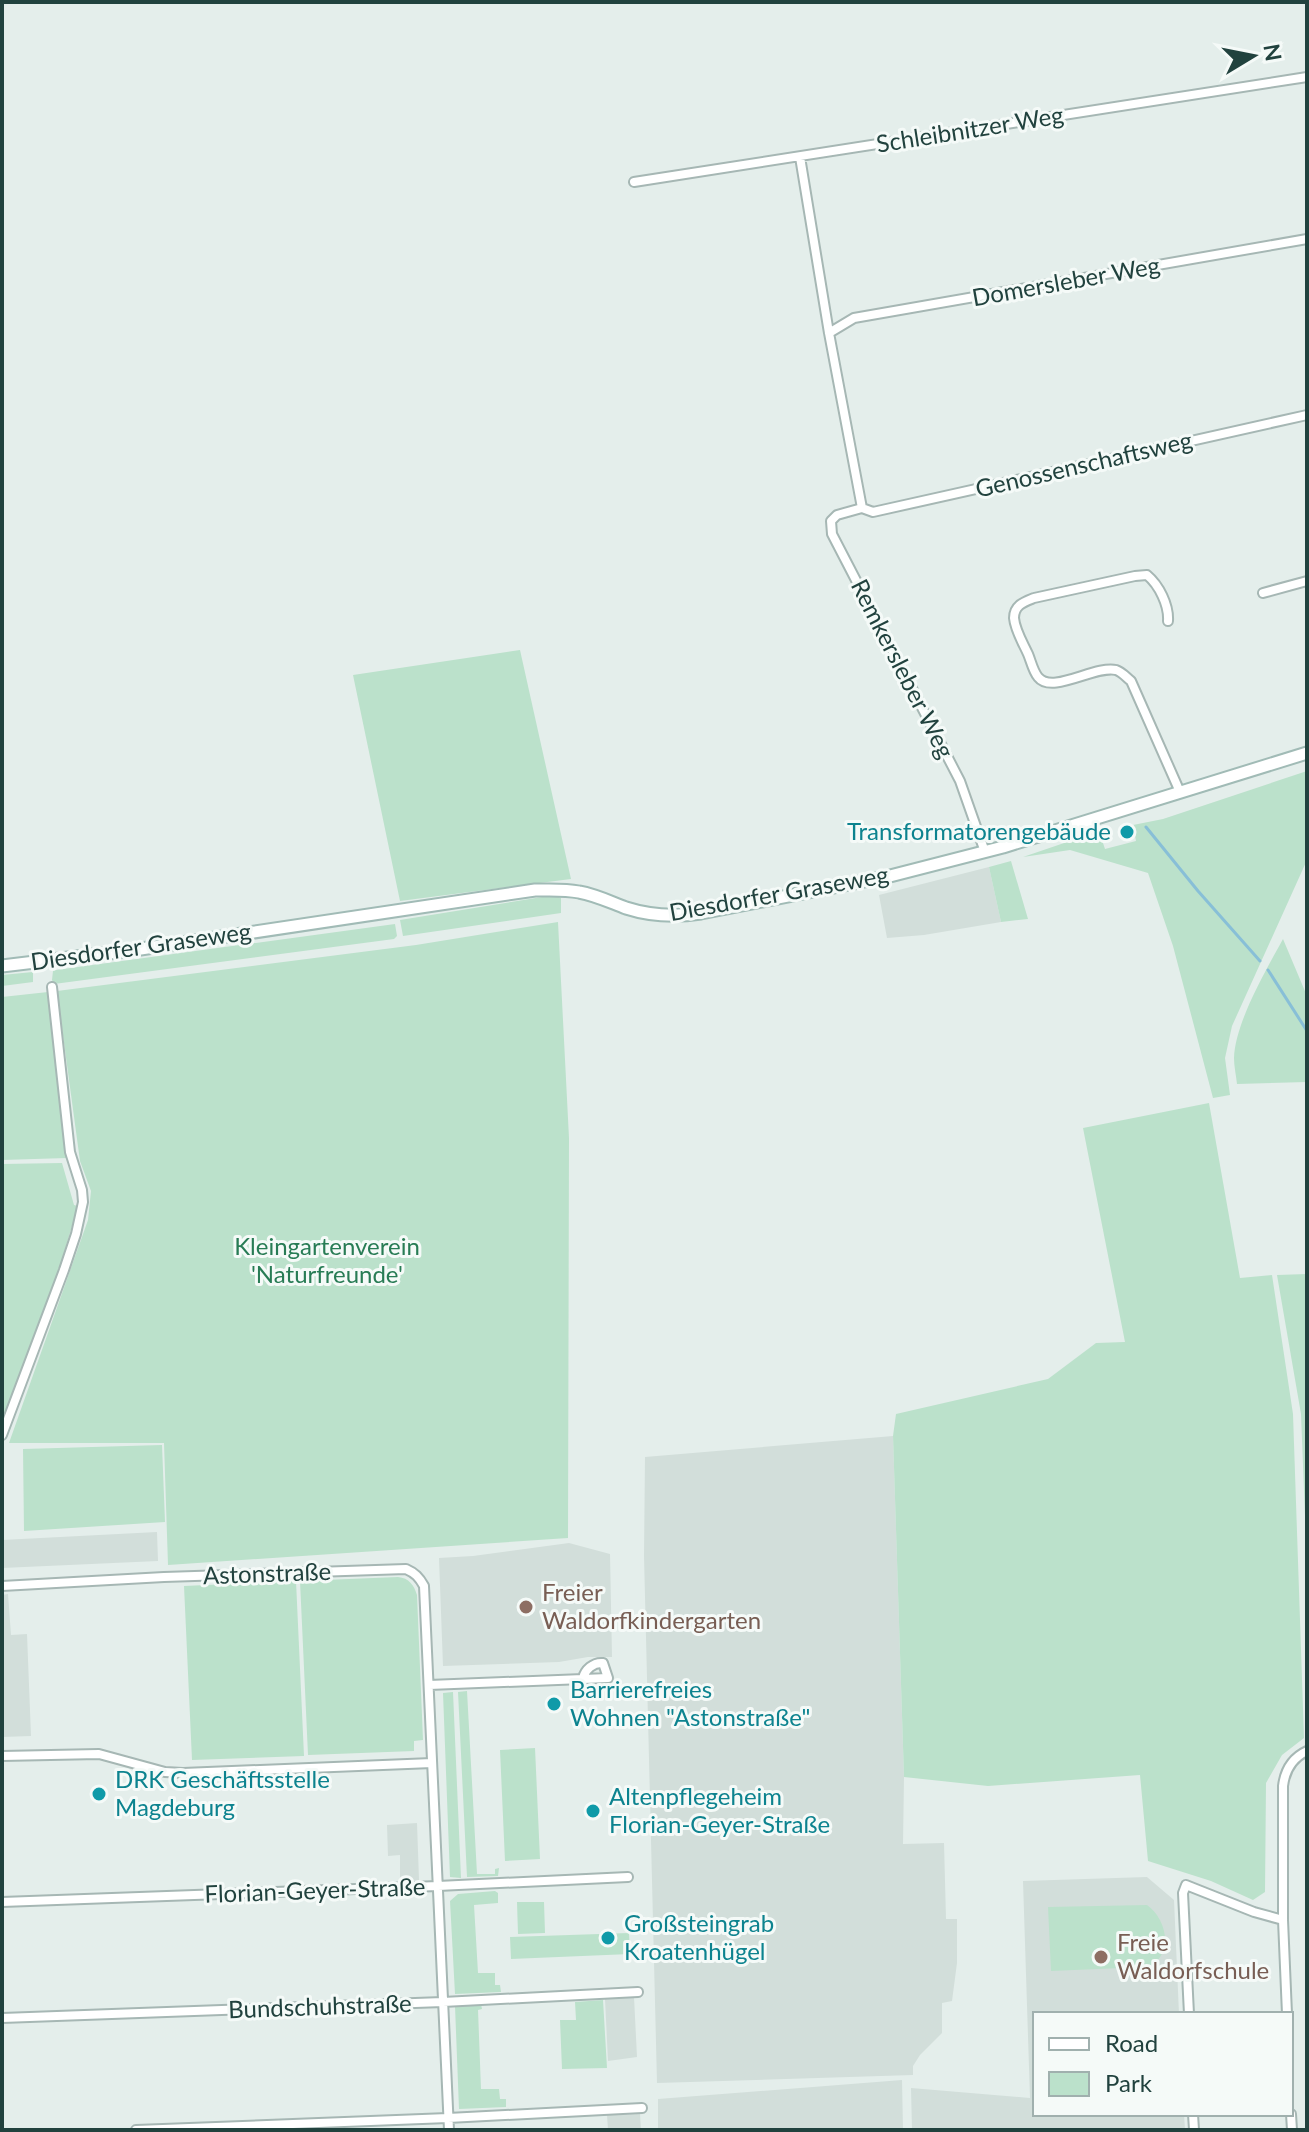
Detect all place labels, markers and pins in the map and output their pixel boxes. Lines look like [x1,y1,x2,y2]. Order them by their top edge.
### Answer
place label: Transformatorengebäude [847,816,1111,845]
marker: Transformatorengebäude [1118,823,1136,841]
place label: Freier Waldorfkindergarten [542,1577,761,1634]
marker: Freier Waldorfkindergarten [517,1598,535,1616]
place label: Barrierefreies Wohnen "Astonstraße" [570,1674,810,1731]
marker: Barrierefreies Wohnen "Astonstraße" [545,1695,563,1713]
place label: DRK Geschäftsstelle Magdeburg [115,1764,330,1821]
place label: Altenpflegeheim Florian-Geyer-Straße [609,1781,830,1838]
marker: DRK Geschäftsstelle Magdeburg [90,1785,108,1803]
marker: Altenpflegeheim Florian-Geyer-Straße [584,1802,602,1820]
place label: Großsteingrab Kroatenhügel [624,1908,774,1965]
place label: Freie Waldorfschule [1117,1927,1269,1984]
marker: Großsteingrab Kroatenhügel [599,1929,617,1947]
marker: Freie Waldorfschule [1092,1948,1110,1966]

